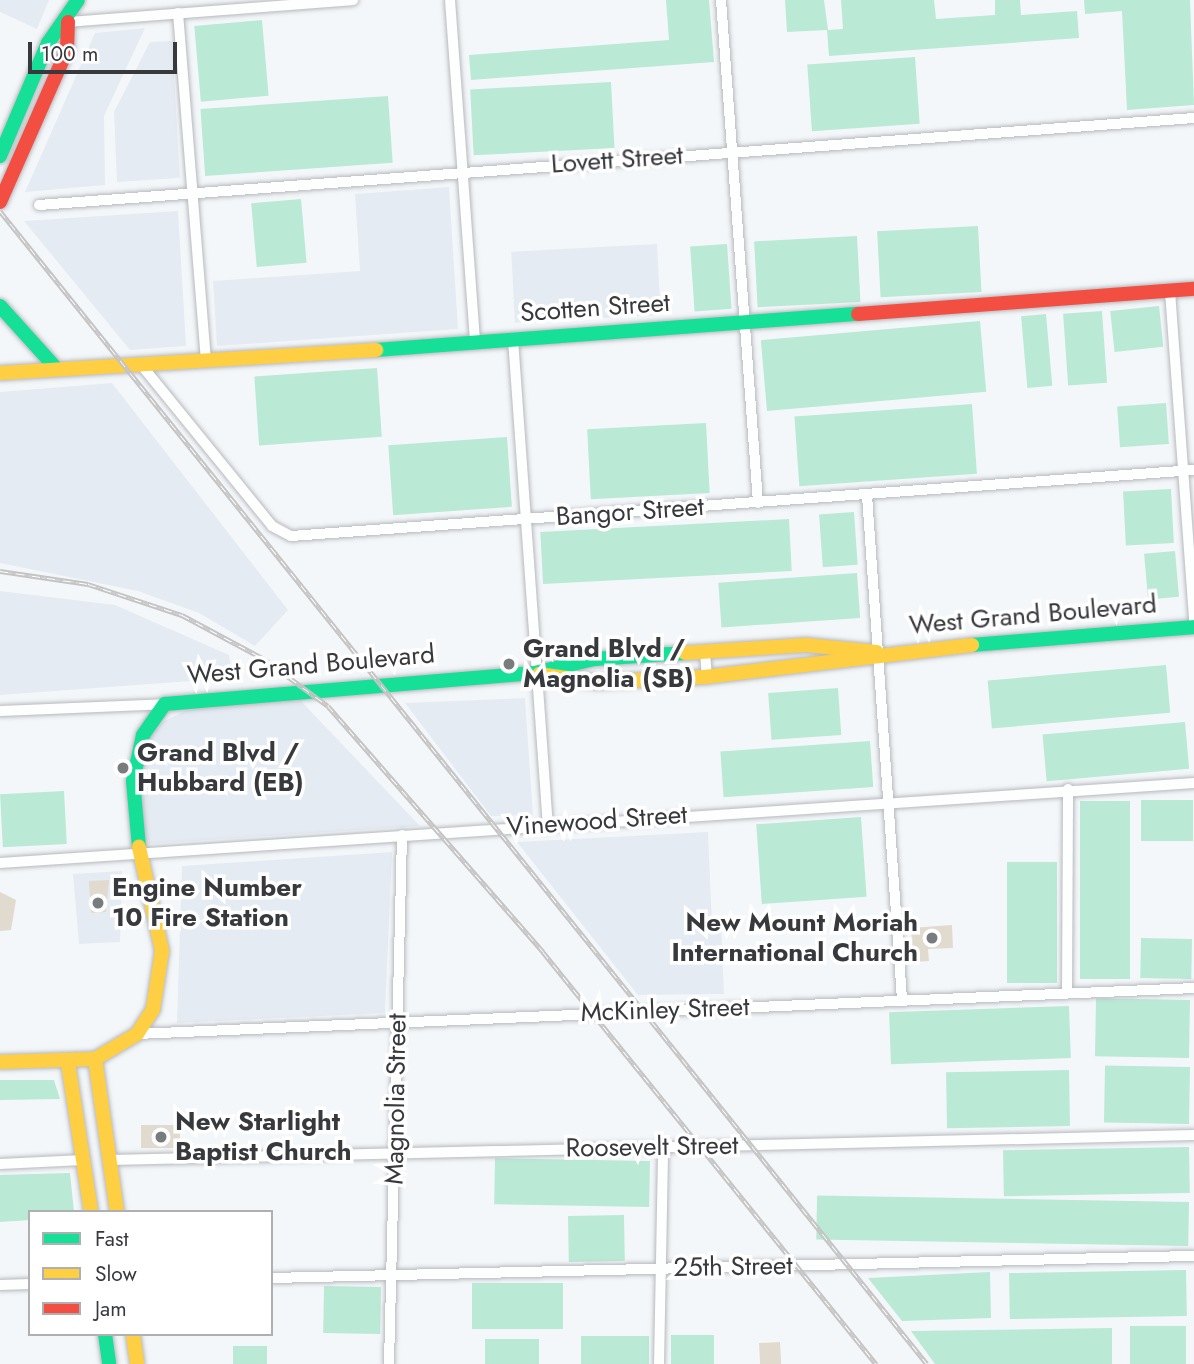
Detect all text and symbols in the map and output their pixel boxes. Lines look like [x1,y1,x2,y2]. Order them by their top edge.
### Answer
scale bar [32,28,180,72]
text: 100 m [41,39,98,69]
street label: Lovett Street [550,140,684,180]
street label: Scotten Street [519,287,671,329]
street label: Bangor Street [555,491,705,533]
street label: West Grand Boulevard [908,589,1158,641]
place label: Grand Blvd / Magnolia (SB) [523,633,694,694]
street label: West Grand Boulevard [186,639,436,691]
marker: Grand Blvd / Magnolia (SB) [501,656,517,672]
place label: Grand Blvd / Hubbard (EB) [137,737,304,798]
marker: Grand Blvd / Hubbard (EB) [115,760,131,776]
street label: Vinewood Street [506,799,688,843]
place label: Engine Number 10 Fire Station [112,872,302,934]
marker: Engine Number 10 Fire Station [90,895,106,911]
place label: New Mount Moriah International Church [671,907,918,968]
marker: New Mount Moriah International Church [924,930,940,946]
street label: McKinley Street [580,991,750,1029]
street label: Magnolia Street [379,1013,413,1185]
place label: New Starlight Baptist Church [175,1106,352,1168]
marker: New Starlight Baptist Church [153,1129,169,1145]
street label: Roosevelt Street [565,1130,739,1164]
legend [28,1210,273,1336]
text: Fast [95,1224,128,1254]
street label: 25th Street [673,1250,793,1284]
text: Slow [95,1259,137,1289]
text: Jam [95,1294,127,1324]

